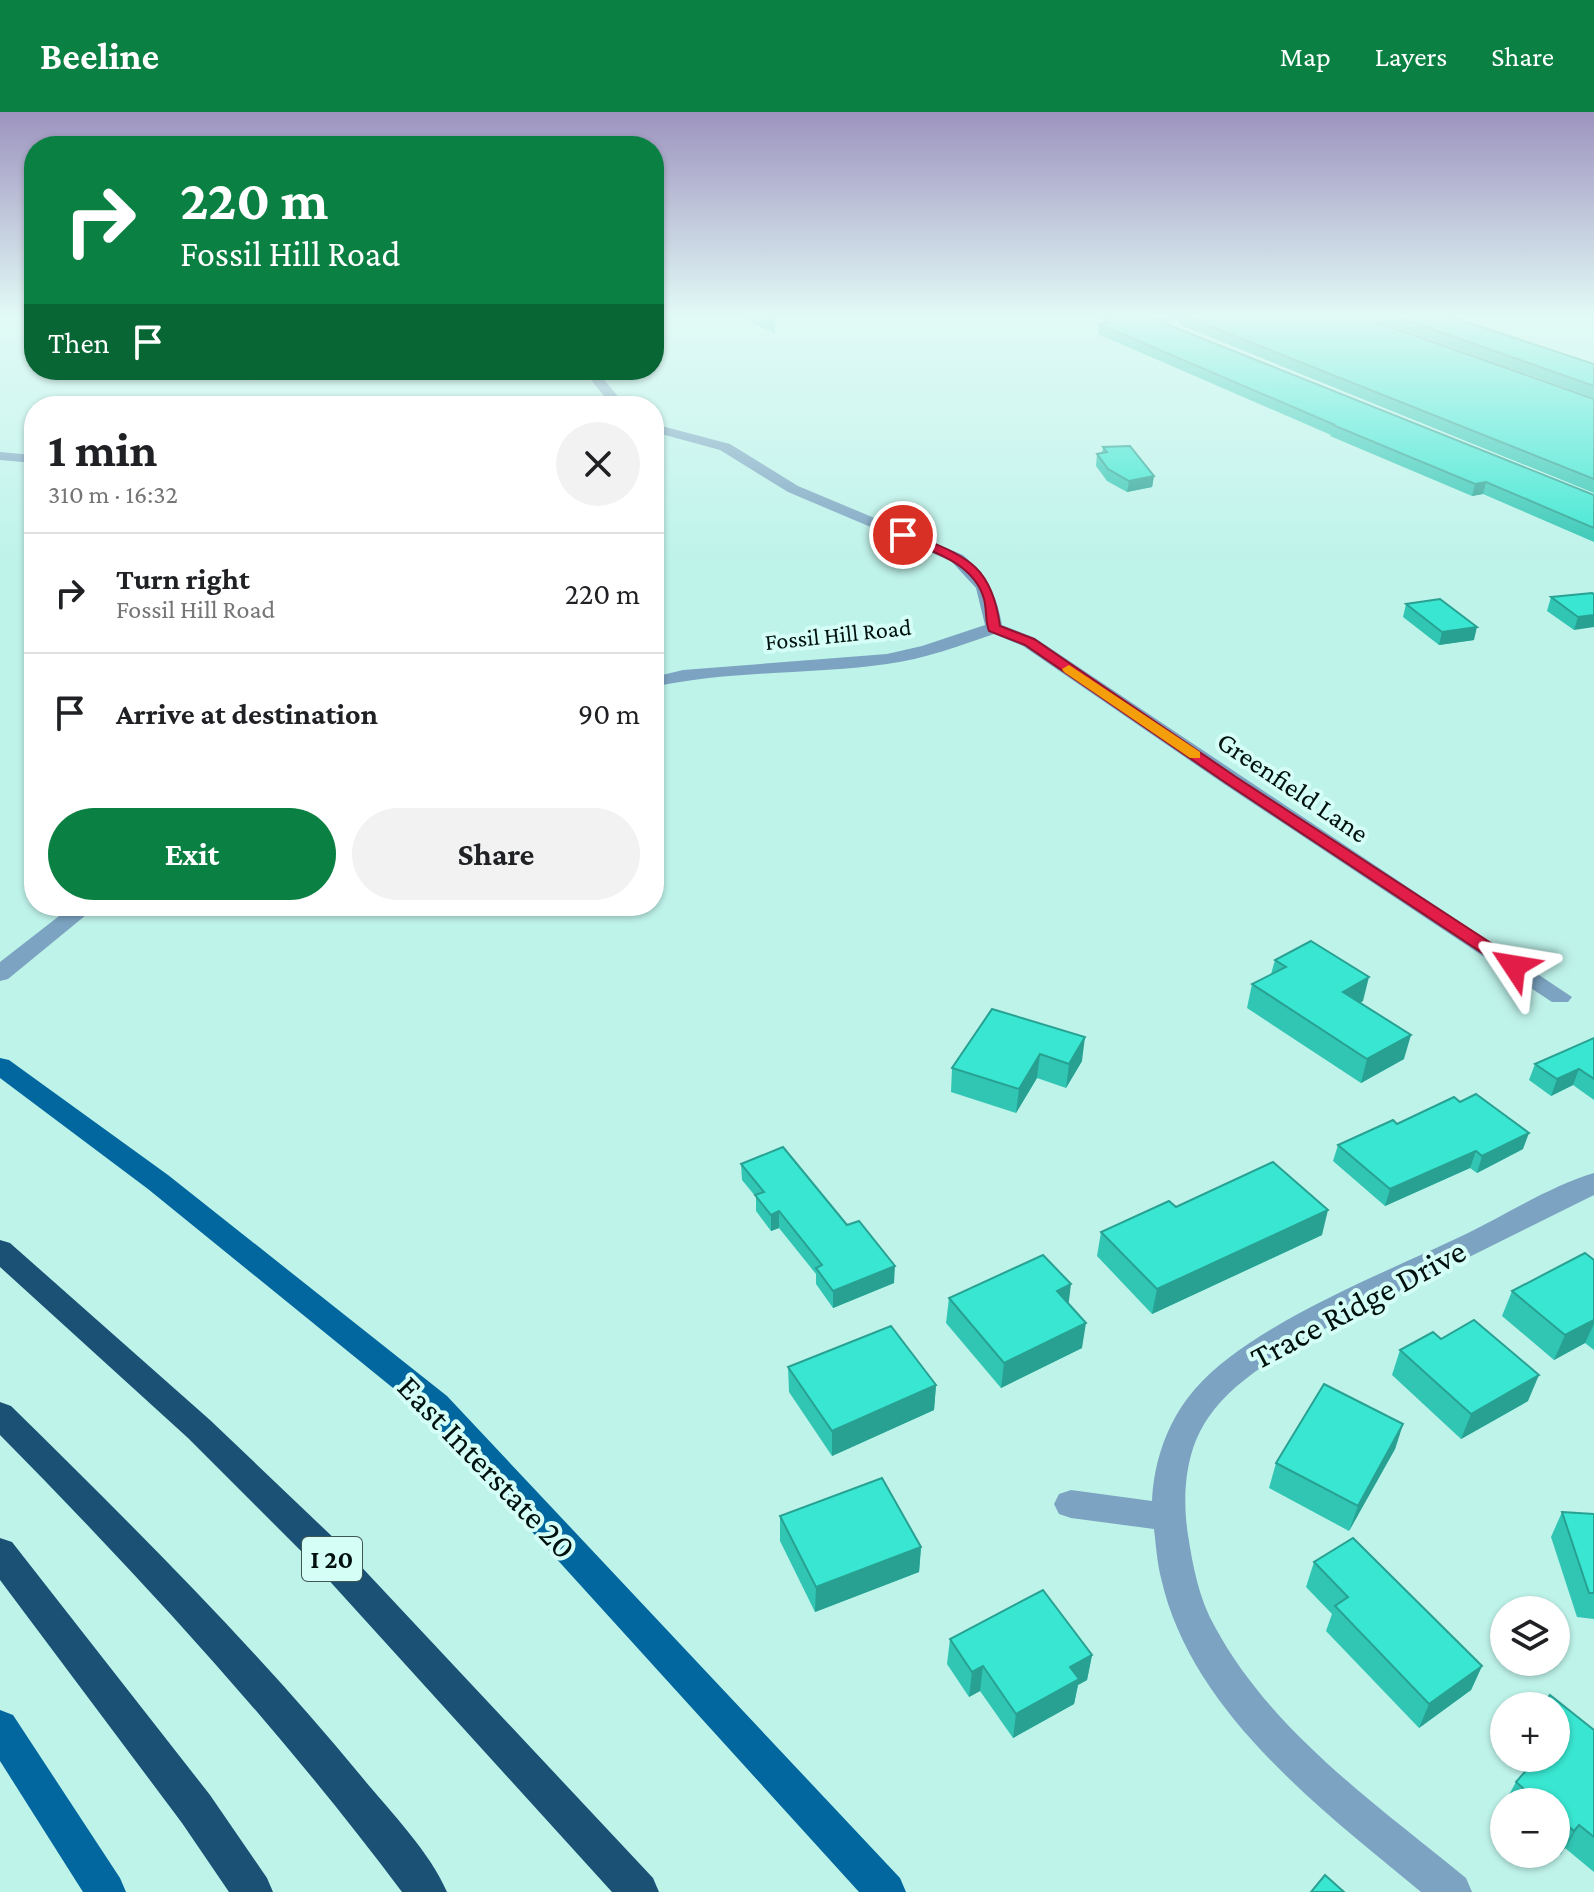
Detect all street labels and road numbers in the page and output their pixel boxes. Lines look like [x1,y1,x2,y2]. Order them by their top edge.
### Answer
street label: Fossil Hill Road [764,613,913,655]
street label: Greenfield Lane [1212,725,1374,849]
street label: Trace Ridge Drive [1244,1232,1472,1377]
street label: East Interstate 20 [391,1368,583,1566]
road number: I 20 [302,1537,362,1581]

